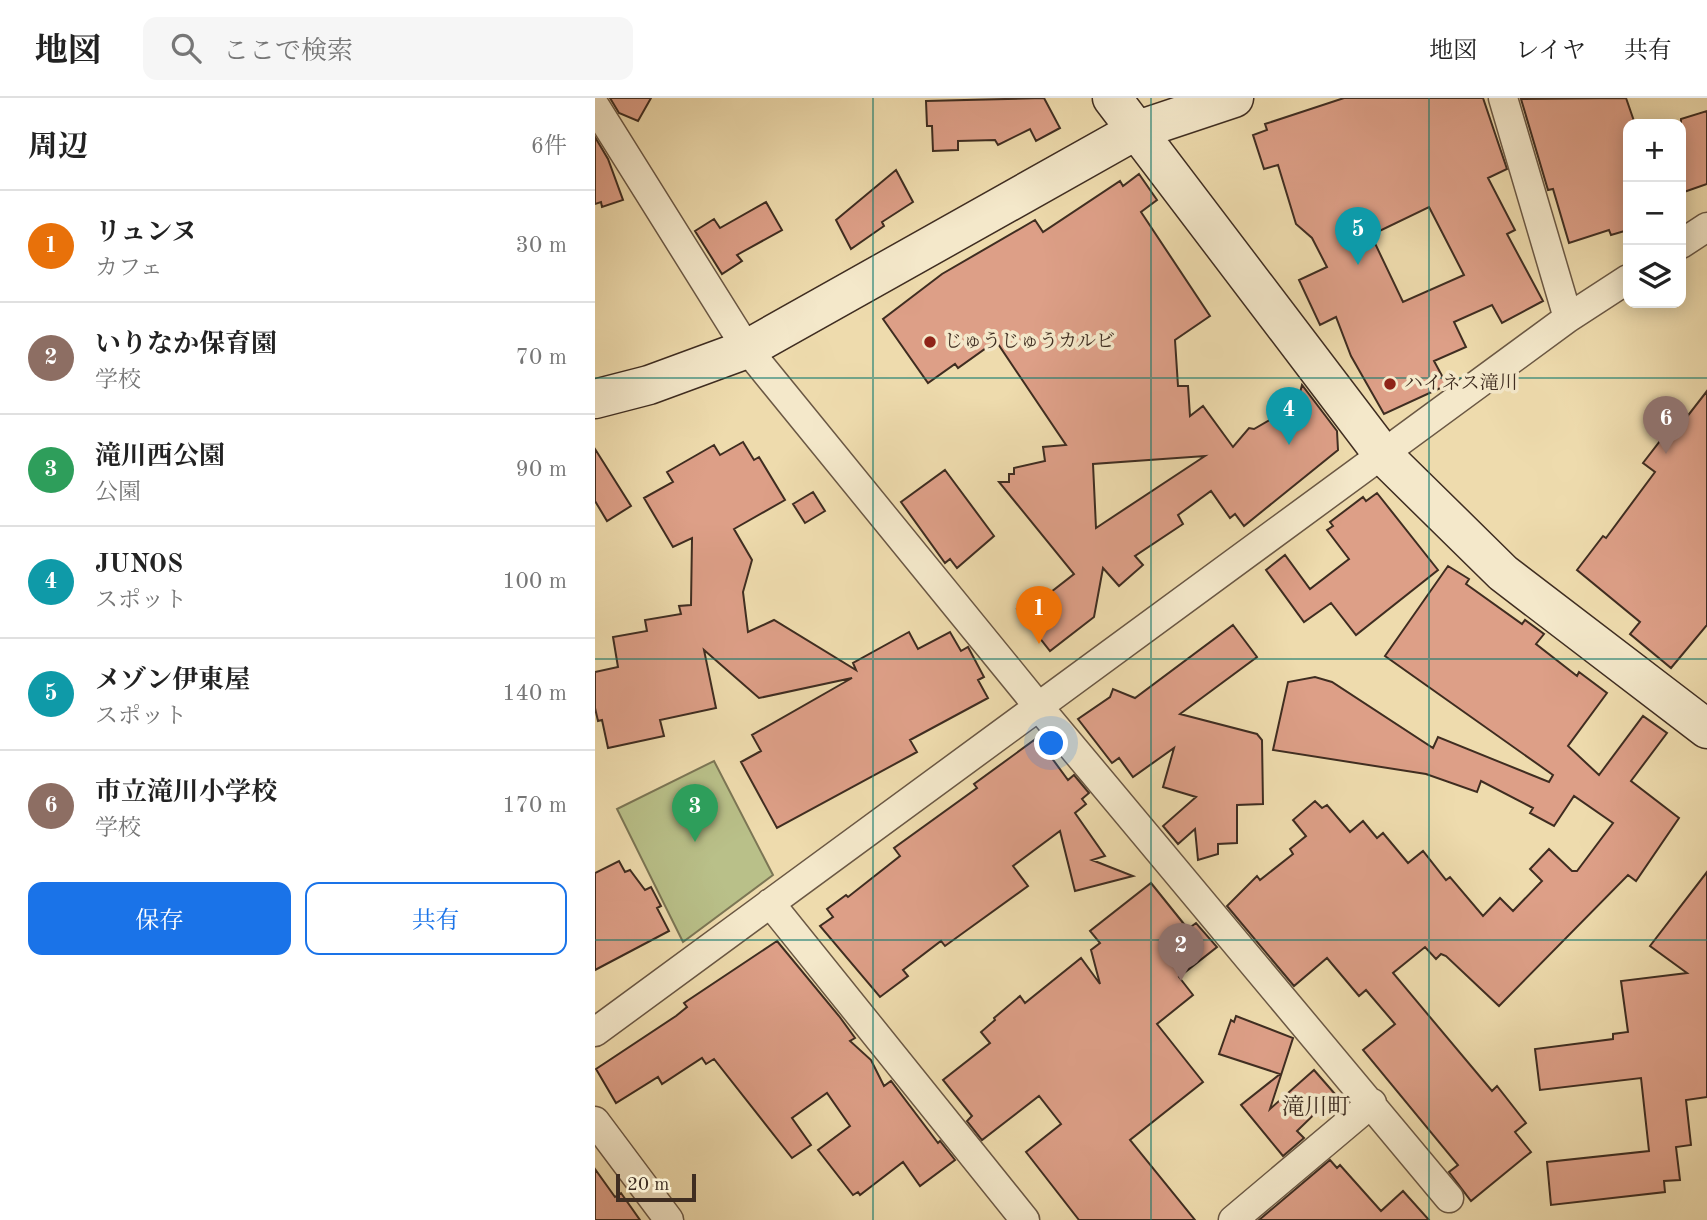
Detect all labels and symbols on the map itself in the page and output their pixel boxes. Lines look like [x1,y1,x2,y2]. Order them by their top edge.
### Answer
pin: 5 [1335,207,1381,265]
place label: じゅうじゅうカルビ [944,331,1115,352]
marker: じゅうじゅうカルビ [922,334,938,350]
place label: ハイネス滝川 [1404,373,1518,394]
marker: ハイネス滝川 [1382,376,1398,392]
pin: 4 [1266,387,1312,445]
pin: 6 [1643,396,1689,454]
pin: 1 [1016,586,1062,644]
your location [1034,726,1068,760]
pin: 3 [672,784,718,842]
pin: 2 [1158,923,1204,981]
district label: 滝川町 [1282,1094,1351,1119]
scale bar [616,1171,697,1203]

